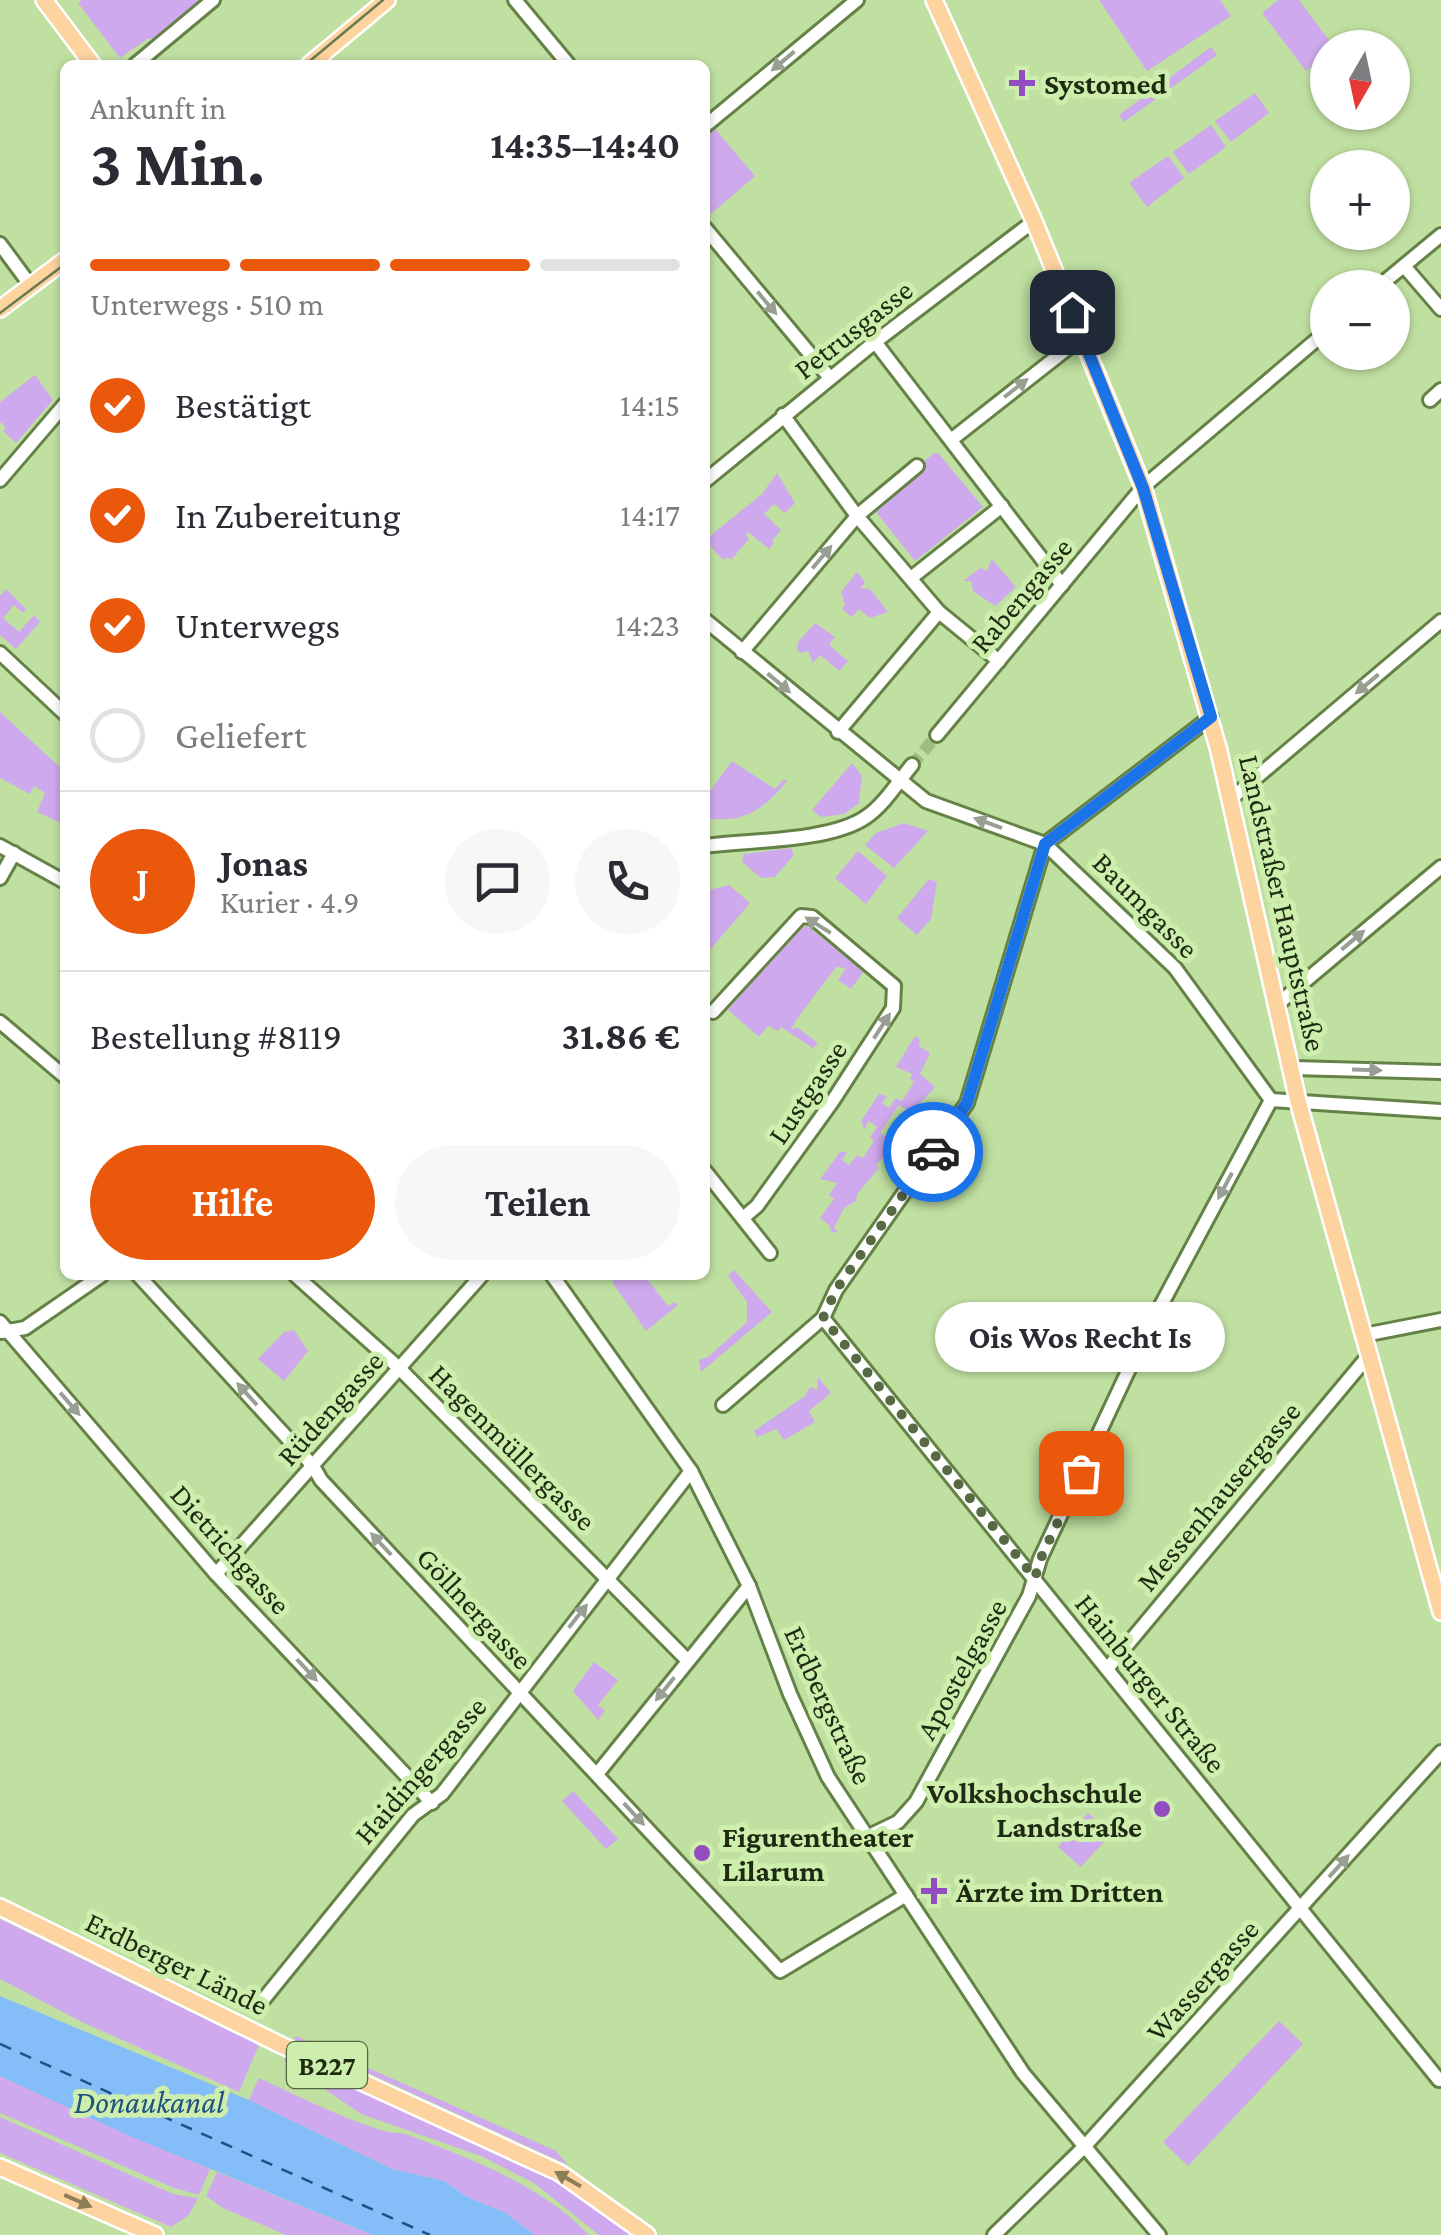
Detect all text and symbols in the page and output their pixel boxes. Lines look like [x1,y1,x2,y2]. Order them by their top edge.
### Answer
north arrow [1310,30,1410,130]
map controls [1310,30,1410,370]
one-way arrow [771,50,796,71]
place label: Systomed [1044,67,1168,100]
marker: Systomed [1009,70,1035,96]
text: Ankunft in [90,90,226,126]
text: 14:35–14:40 [490,124,680,166]
text: 3 Min. [90,127,265,199]
button: + [1310,150,1410,250]
pin [1030,270,1115,355]
button: − [1310,270,1410,370]
street label: Petrusgasse [787,273,919,386]
icon: home [1045,285,1100,340]
text: Unterwegs · 510 m [90,286,324,322]
one-way arrow [756,290,778,315]
icon: check [90,378,145,433]
one-way arrow [1003,378,1029,399]
text: Bestätigt [175,384,311,426]
text: 14:15 [620,387,680,423]
icon: check [90,488,145,543]
text: In Zubereitung [175,494,401,536]
text: 14:17 [620,497,680,533]
street label: Rabengasse [963,531,1079,660]
one-way arrow [811,545,833,570]
icon: check [90,598,145,653]
text: Unterwegs [175,604,340,646]
text: 14:23 [615,607,680,643]
one-way arrow [766,672,791,694]
one-way arrow [1355,673,1380,695]
text: Geliefert [175,714,306,756]
street label: Landstraßer Hauptstraße [1232,752,1333,1055]
one-way arrow [972,815,1002,830]
button: chat [445,829,550,934]
button: phone [575,829,680,934]
text: Jonas [220,842,308,884]
street label: Baumgasse [1086,845,1206,965]
text: J [136,860,149,902]
text: Kurier · 4.9 [220,884,360,920]
one-way arrow [805,916,832,935]
one-way arrow [1341,930,1366,951]
one-way arrow [872,1012,890,1039]
text: Bestellung #8119 [90,1015,342,1057]
text: 31.86 € [562,1015,680,1057]
street label: Lustgasse [761,1034,854,1150]
one-way arrow [1351,1062,1383,1078]
courier [883,1102,983,1202]
icon: car [906,1125,961,1180]
button: Hilfe [90,1145,375,1260]
button: Teilen [395,1145,680,1260]
one-way arrow [1217,1171,1234,1200]
callout: Ois Wos Recht Is [936,1303,1226,1373]
text: Ois Wos Recht Is [968,1319,1192,1355]
street label: Rüdengasse [270,1344,391,1473]
street label: Hagenmüllergasse [422,1357,603,1538]
one-way arrow [236,1382,259,1406]
one-way arrow [58,1391,80,1416]
street label: Messenhausergasse [1129,1395,1308,1598]
pin [1039,1431,1124,1516]
icon: bag [1054,1446,1109,1501]
street label: Dietrichgasse [164,1477,298,1621]
one-way arrow [370,1532,393,1556]
street label: Göllnergasse [410,1540,540,1676]
street label: Hainburger Straße [1068,1587,1233,1780]
street label: Apostelgasse [909,1593,1014,1745]
one-way arrow [567,1603,588,1629]
street label: Erdbergstraße [777,1621,880,1790]
one-way arrow [296,1658,319,1682]
one-way arrow [655,1677,676,1702]
street label: Haidingergasse [347,1690,494,1851]
place label: Volkshochschule Landstraße [926,1776,1142,1843]
marker: Volkshochschule Landstraße [1151,1798,1173,1820]
one-way arrow [622,1802,645,1826]
place label: Figurentheater Lilarum [722,1820,914,1887]
marker: Figurentheater Lilarum [691,1842,713,1864]
one-way arrow [1327,1854,1349,1879]
place label: Ärzte im Dritten [955,1875,1163,1908]
marker: Ärzte im Dritten [921,1878,947,1904]
street label: Erdberger Lände [80,1905,273,2022]
street label: Wassergasse [1139,1913,1266,2048]
road number: B227 [287,2042,367,2088]
water label: Donaukanal [74,2084,225,2120]
one-way arrow [553,2170,582,2187]
one-way arrow [63,2193,93,2209]

